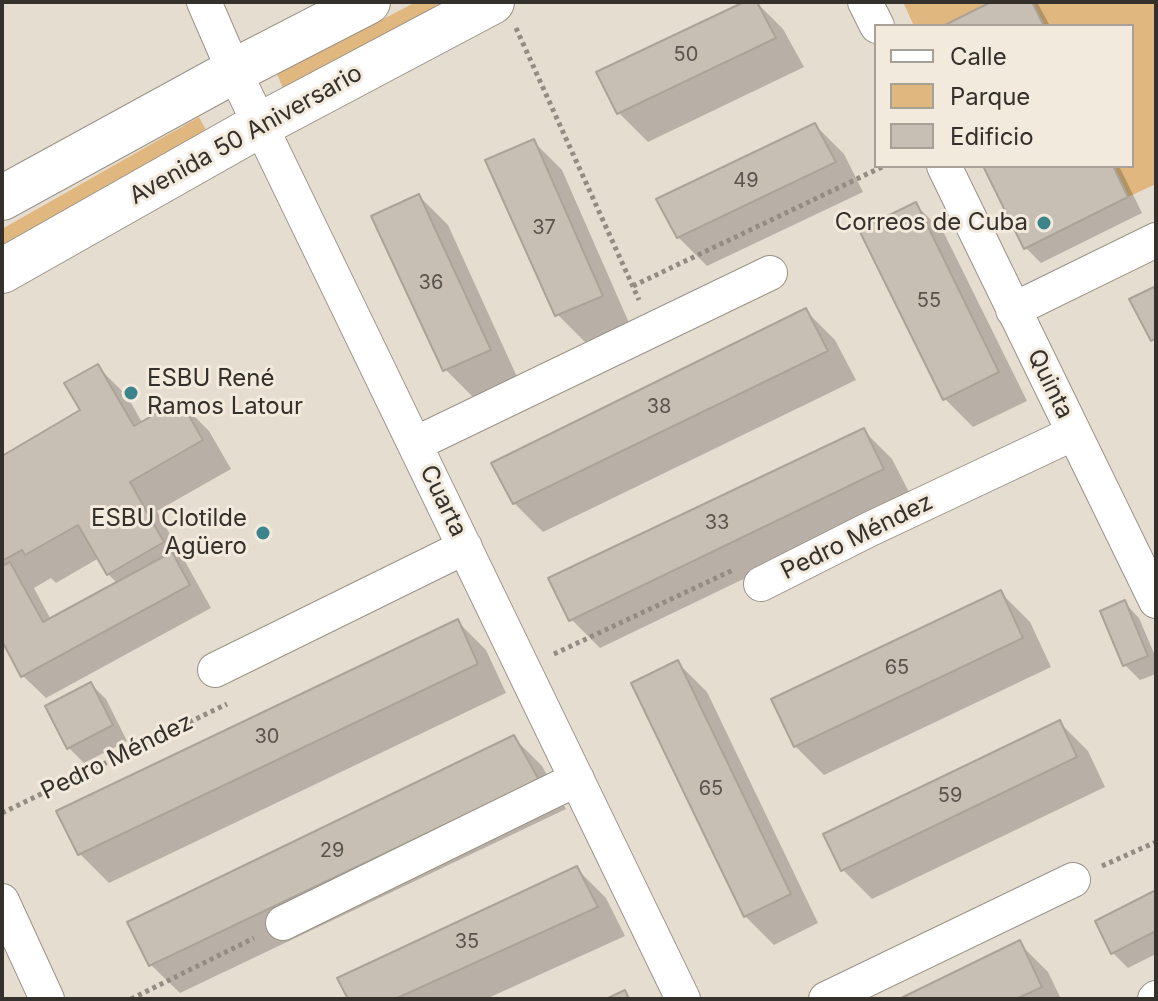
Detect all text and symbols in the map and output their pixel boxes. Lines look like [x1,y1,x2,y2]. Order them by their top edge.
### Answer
legend [874,24,1134,168]
text: Calle [950,42,1007,71]
house number: 50 [674,43,698,67]
street label: Avenida 50 Aniversario [125,59,367,211]
text: Parque [950,82,1030,111]
text: Edificio [950,122,1034,151]
house number: 49 [733,169,759,193]
place label: Correos de Cuba [835,209,1028,237]
marker: Correos de Cuba [1035,214,1053,232]
house number: 37 [532,216,556,240]
house number: 36 [419,271,443,295]
house number: 55 [917,289,941,313]
street label: Quinta [1021,344,1079,424]
place label: ESBU René Ramos Latour [147,365,303,421]
marker: ESBU René Ramos Latour [122,384,140,402]
house number: 38 [647,395,671,419]
street label: Cuarta [413,461,473,541]
street label: Pedro Méndez [776,488,938,586]
place label: ESBU Clotilde Agüero [91,505,247,561]
house number: 33 [705,511,729,535]
marker: ESBU Clotilde Agüero [254,524,272,542]
house number: 65 [885,656,909,680]
street label: Pedro Méndez [36,708,198,806]
house number: 30 [255,725,279,749]
house number: 65 [699,777,723,801]
house number: 59 [938,784,962,808]
house number: 29 [320,839,344,863]
house number: 35 [455,930,479,954]

